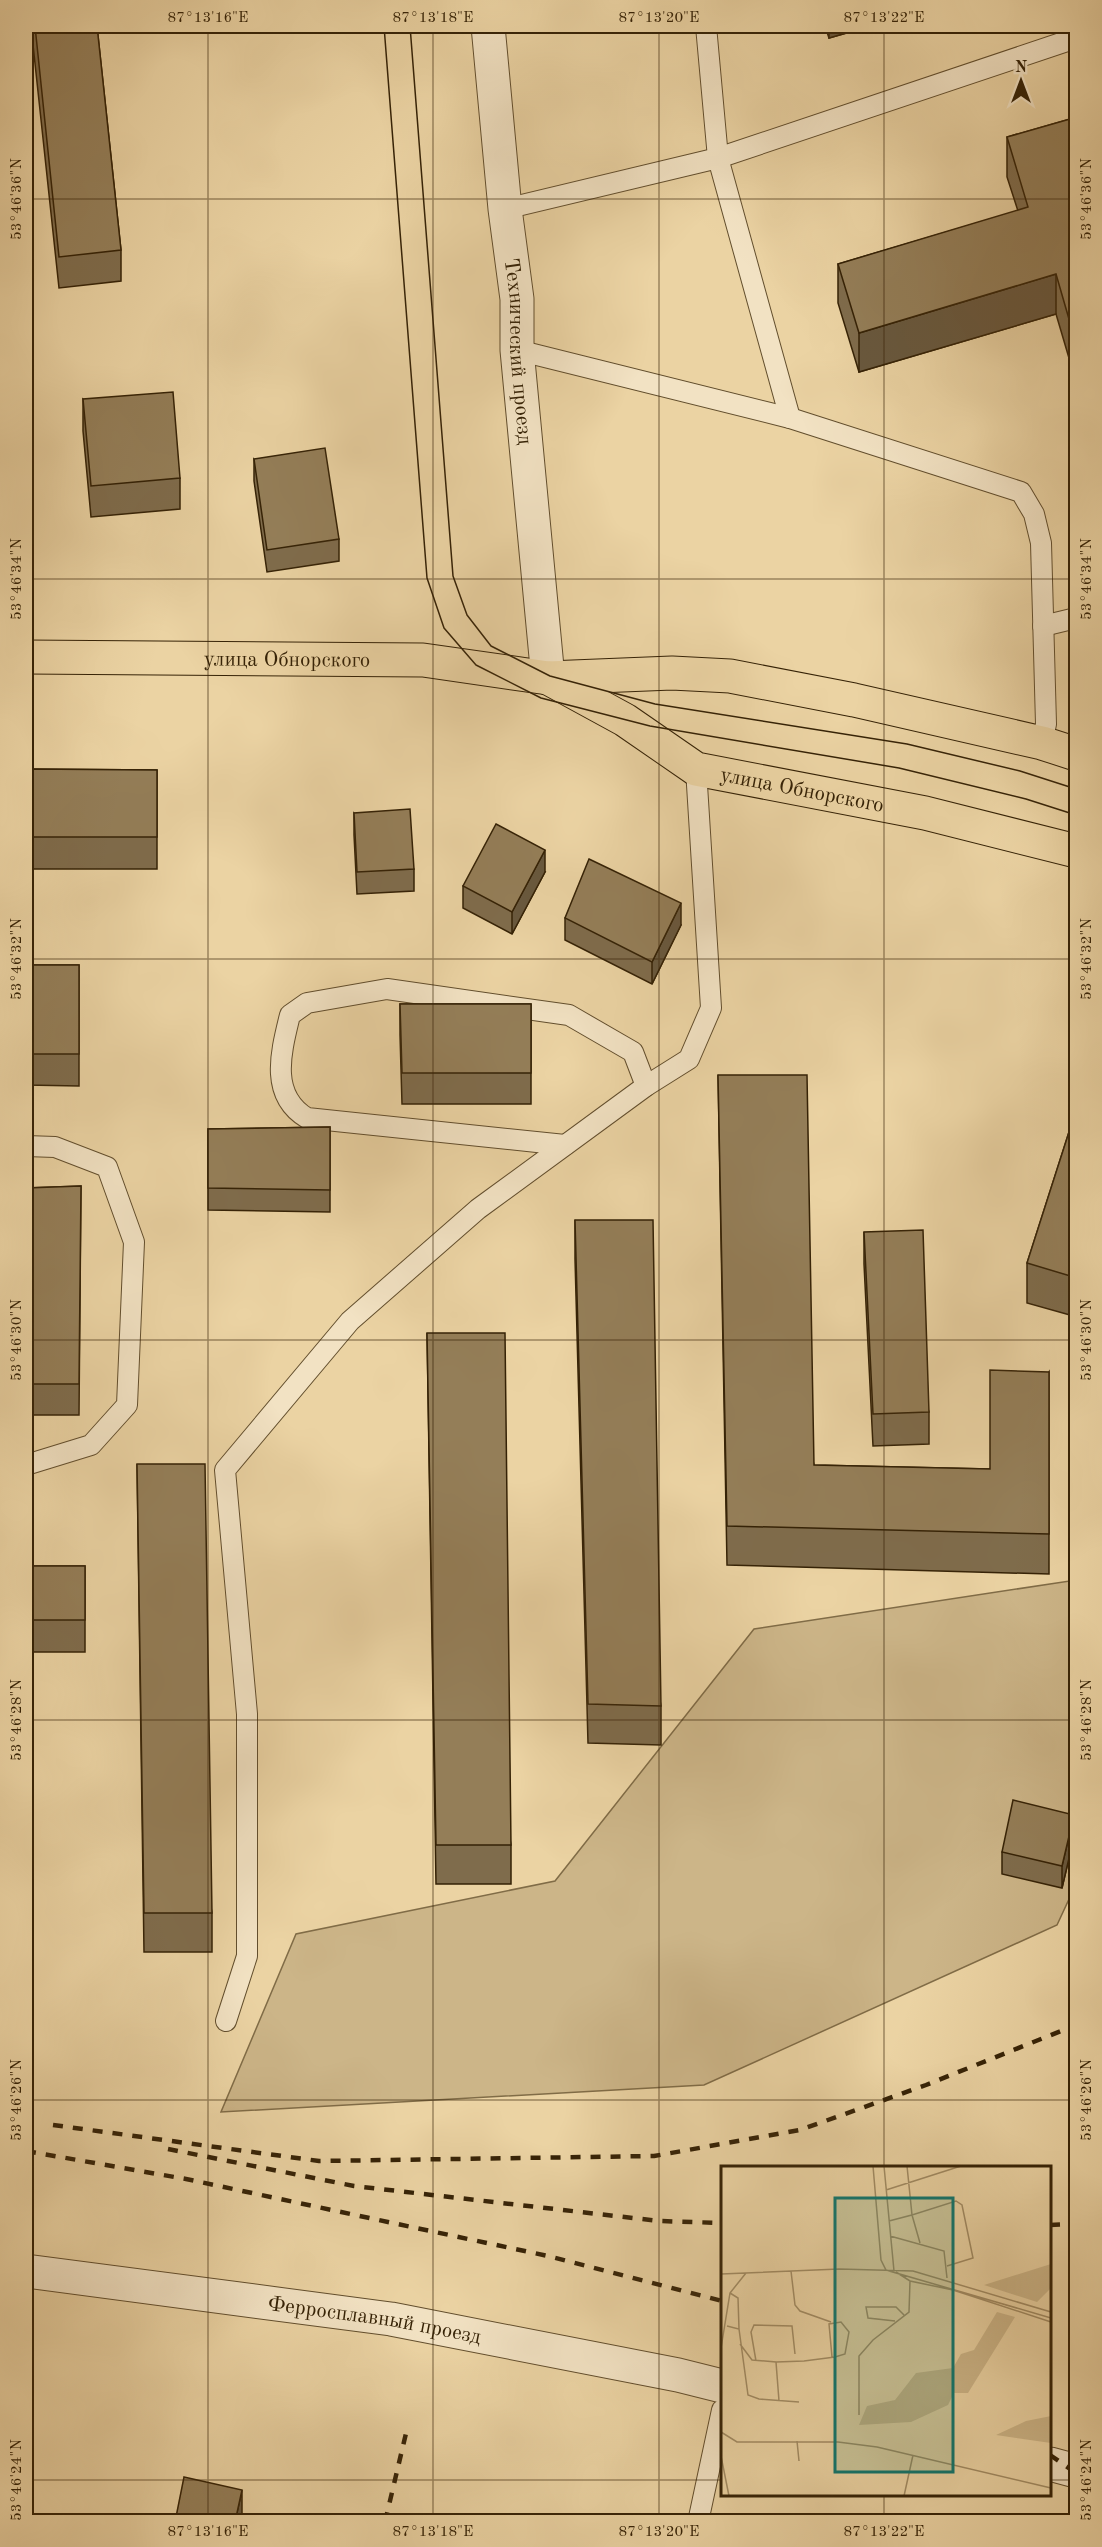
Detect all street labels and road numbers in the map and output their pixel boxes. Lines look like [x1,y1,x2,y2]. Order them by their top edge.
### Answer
street label: Технический проезд [500,257,535,446]
street label: улица Обнорского [204,649,370,672]
street label: улица Обнорского [718,765,885,817]
street label: Ферросплавный проезд [266,2294,483,2348]

